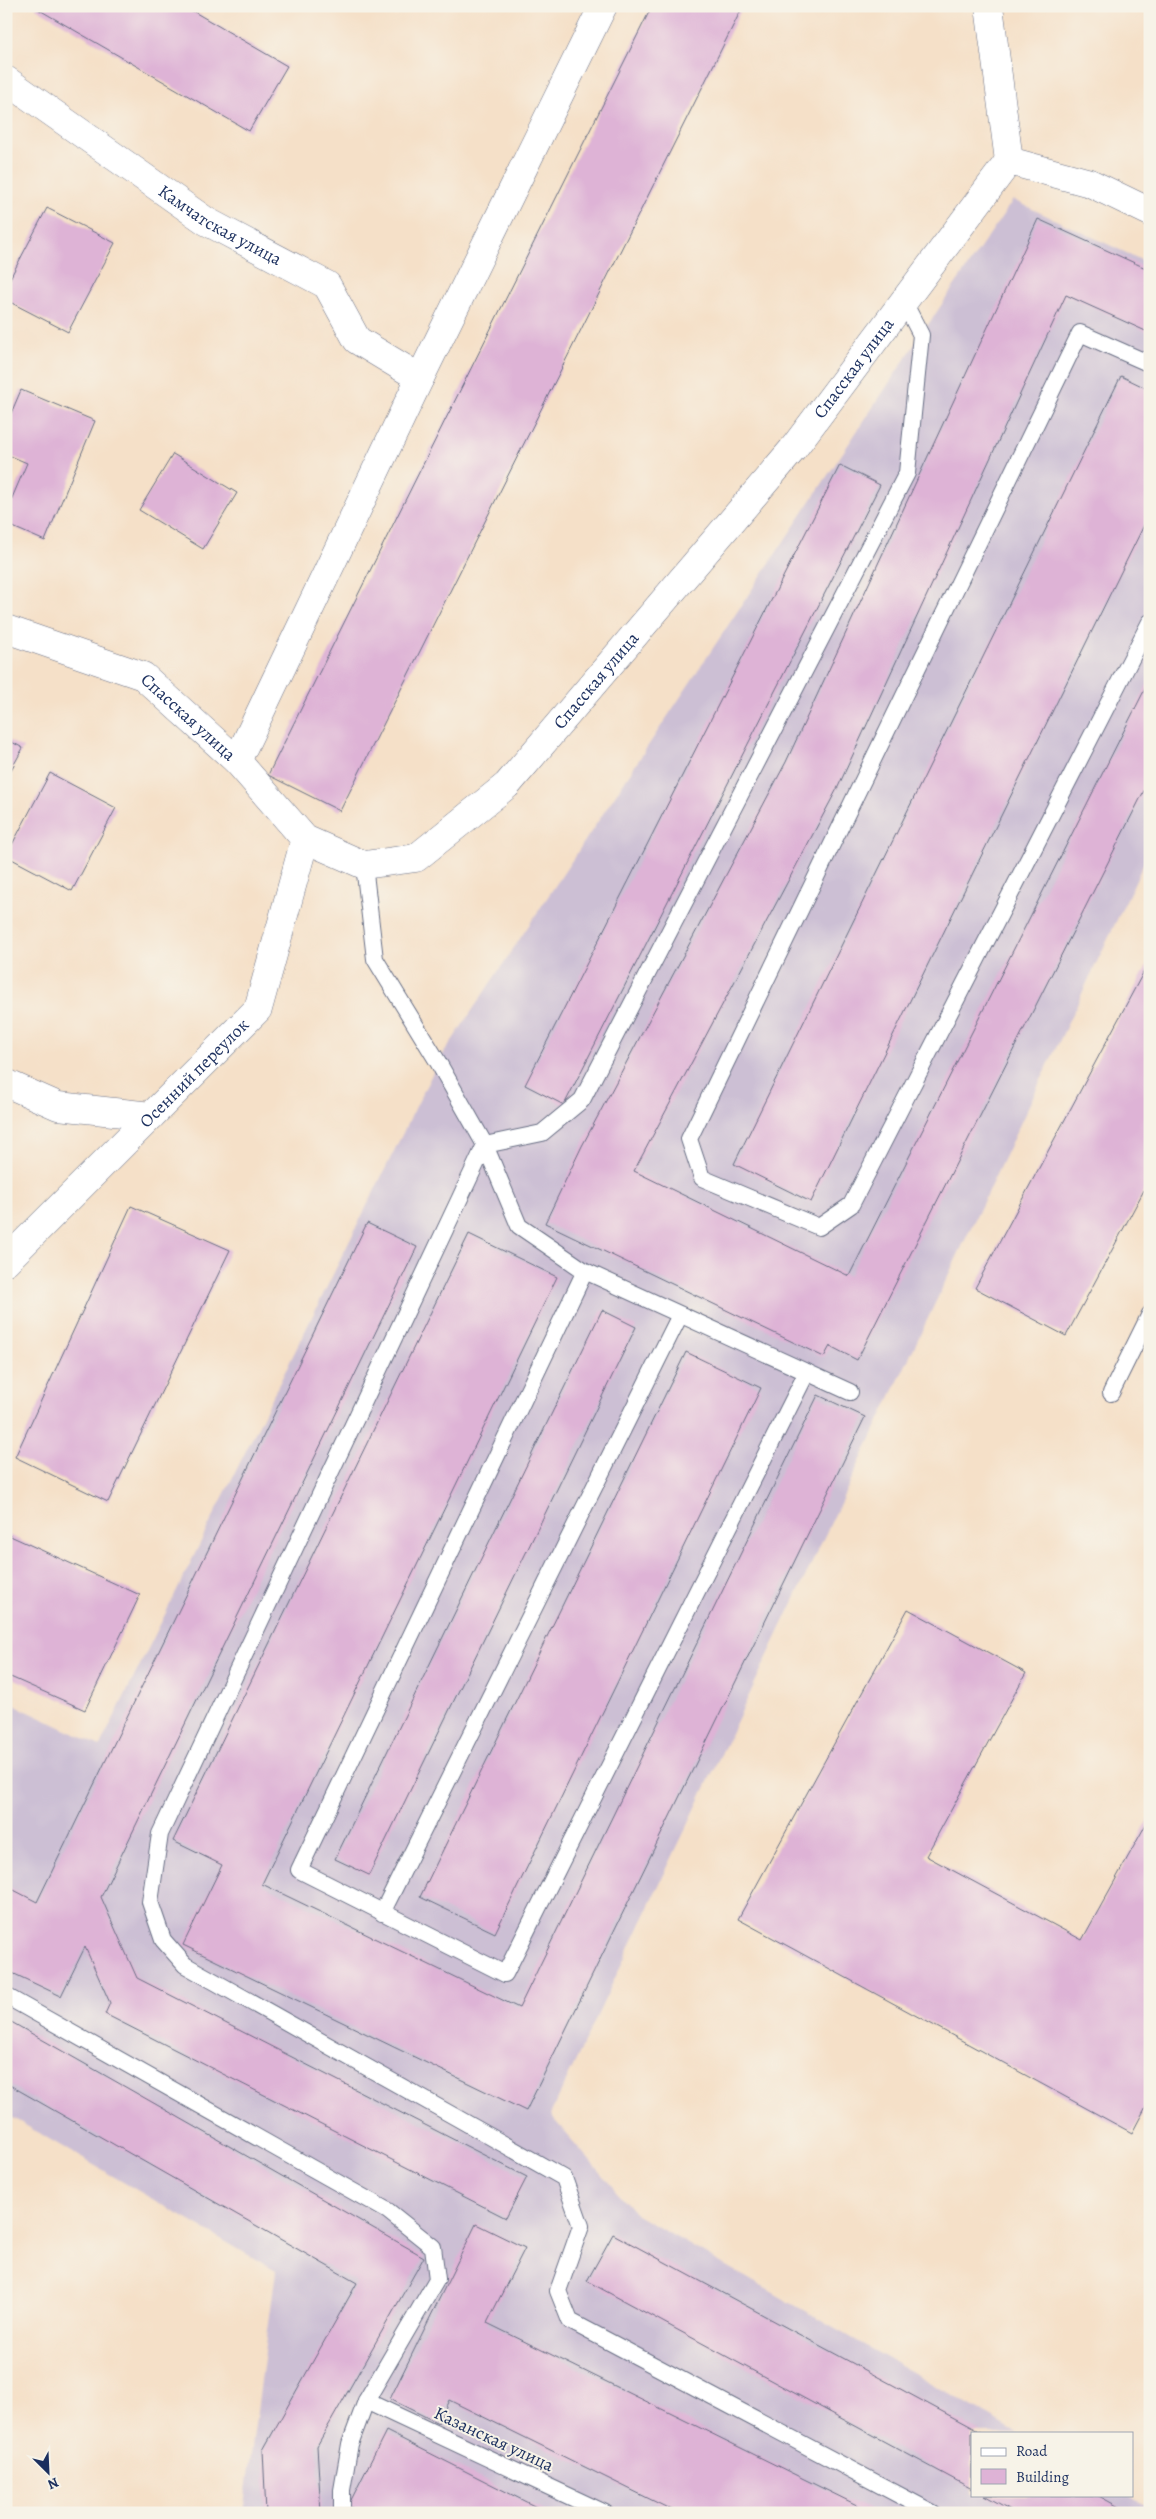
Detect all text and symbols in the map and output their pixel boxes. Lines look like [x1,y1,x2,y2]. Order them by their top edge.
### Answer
street label: Камчатская улица [154,179,287,271]
street label: Спасская улица [808,312,900,423]
street label: Спасская улица [548,626,645,734]
street label: Спасская улица [136,668,242,767]
street label: Осенний переулок [134,1013,254,1133]
street label: Казанская улица [430,2401,558,2478]
legend [971,2432,1134,2496]
text: Road [1016,2441,1048,2461]
north arrow [22,2446,72,2496]
text: Building [1016,2467,1069,2487]
text: N [45,2473,62,2494]

